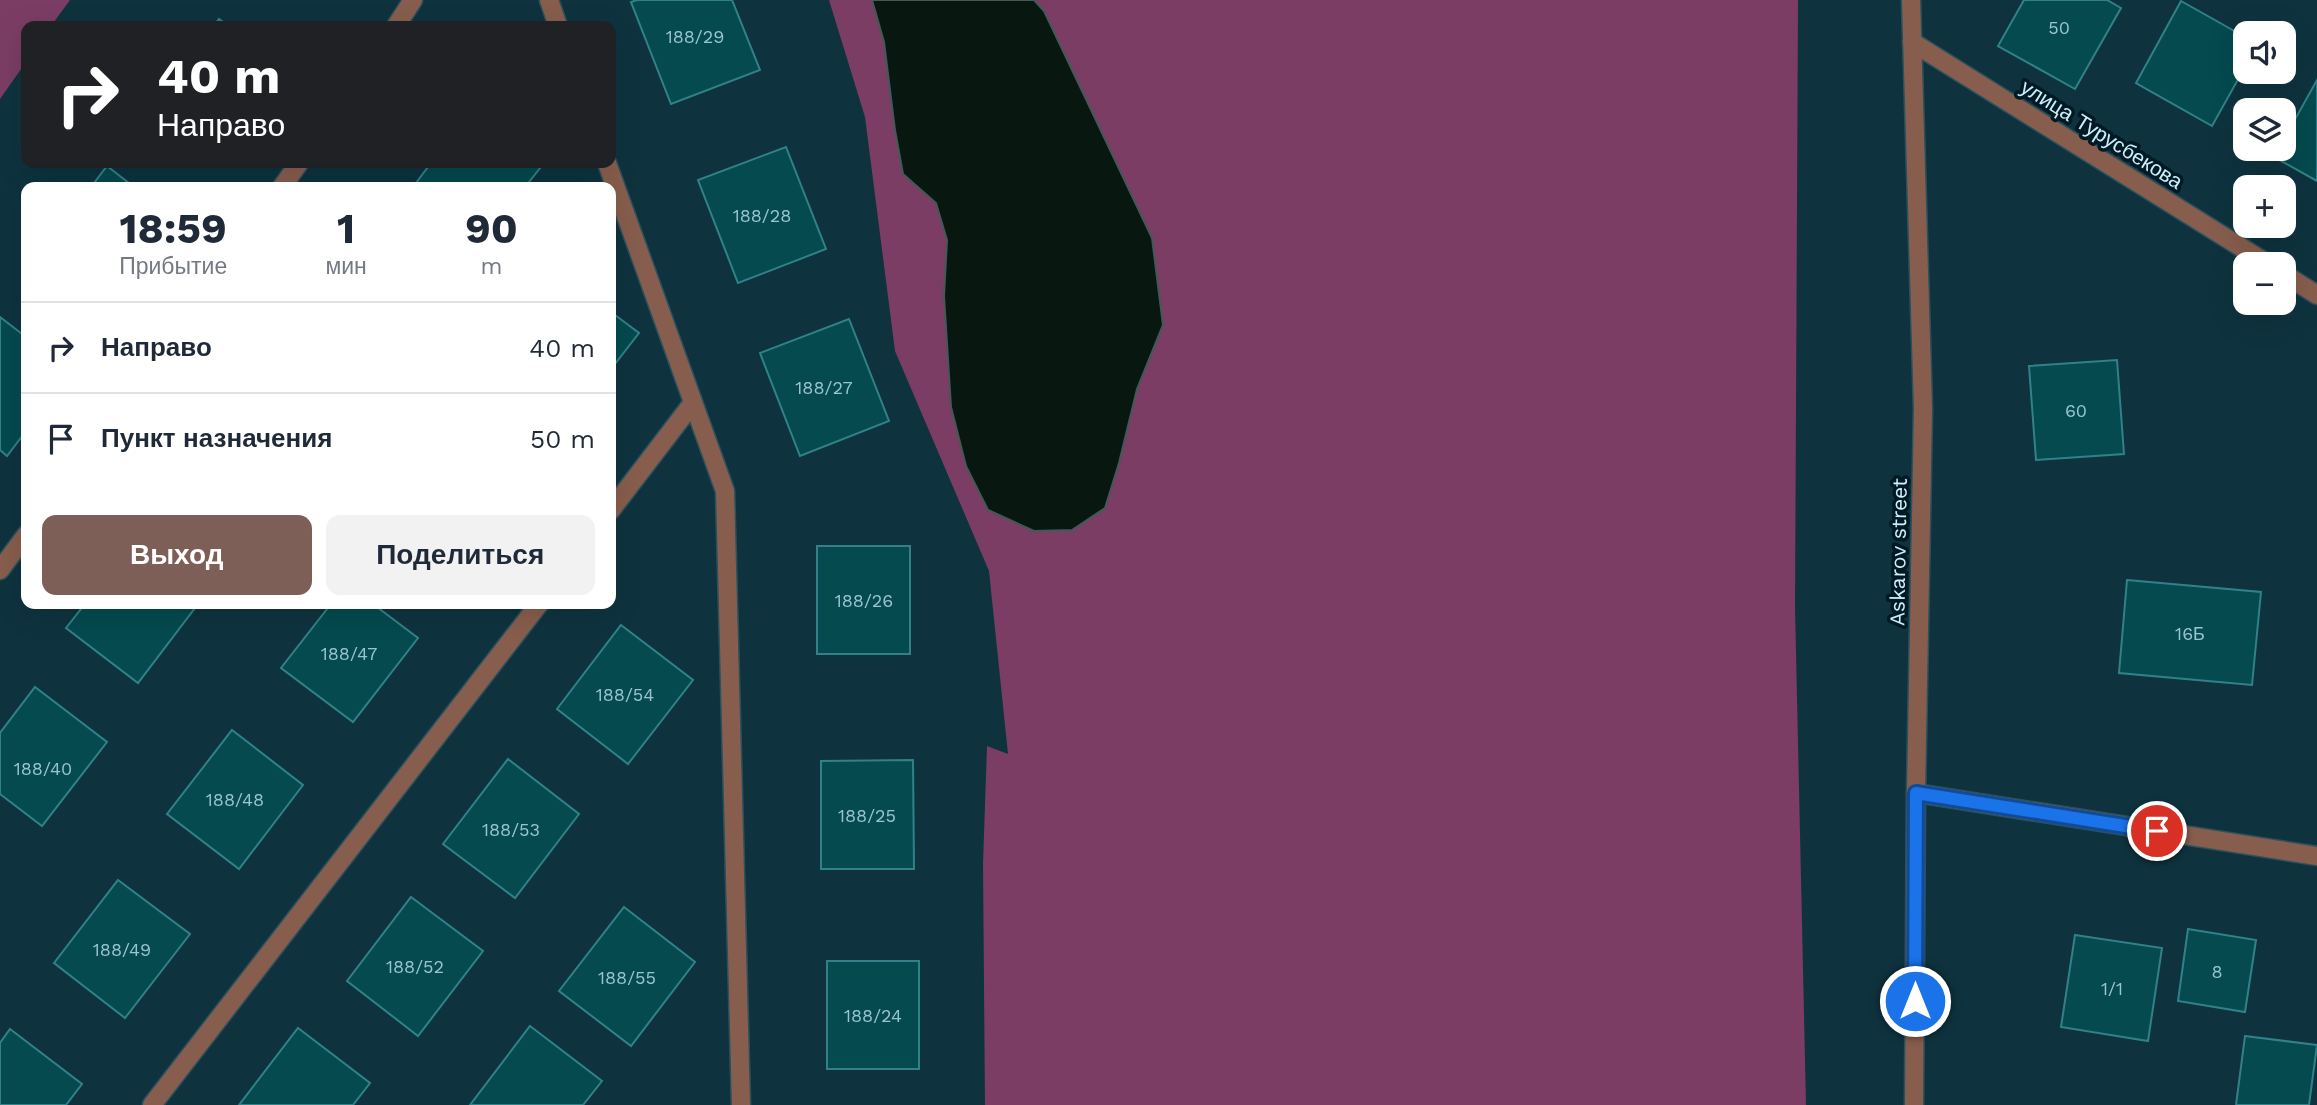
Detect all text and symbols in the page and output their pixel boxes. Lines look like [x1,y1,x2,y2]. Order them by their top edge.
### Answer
house number: 50 [2048,17,2070,38]
map controls [2233,21,2296,315]
button: sound [2233,21,2296,84]
house number: 188/29 [666,26,724,47]
text: 40 m [157,47,280,105]
icon: right [42,49,133,140]
street label: улица Турусбекова [2016,74,2188,194]
button: layers [2233,98,2296,161]
text: Направо [157,106,285,144]
button: + [2233,175,2296,238]
text: 18:59 [119,204,227,253]
text: 1 [337,204,355,253]
text: 90 [465,204,518,253]
house number: 188/28 [733,205,791,226]
button: − [2233,252,2296,315]
text: Прибытие [119,253,227,280]
text: мин [325,253,367,280]
text: m [480,253,502,280]
icon: right [42,329,80,367]
text: Направо [101,332,212,362]
text: 40 m [529,333,595,363]
house number: 188/27 [795,377,853,398]
house number: 60 [2065,400,2087,421]
icon: arrive [42,420,80,458]
text: Пункт назначения [101,423,332,453]
text: 50 m [530,424,595,454]
street label: Askarov street [1884,478,1912,626]
button: Выход [42,515,312,595]
button: Поделиться [326,515,595,595]
house number: 188/26 [835,590,893,611]
house number: 16Б [2175,623,2205,644]
house number: 188/47 [321,643,377,664]
house number: 188/54 [596,684,654,705]
house number: 188/40 [14,758,72,779]
house number: 188/48 [206,789,264,810]
pin [2127,801,2187,861]
house number: 188/25 [838,805,896,826]
icon: arrive [2138,812,2176,850]
house number: 188/53 [482,819,540,840]
house number: 188/49 [93,939,151,960]
house number: 188/52 [386,956,444,977]
house number: 8 [2211,961,2223,982]
position arrow [1878,964,1952,1038]
house number: 188/55 [598,967,656,988]
house number: 1/1 [2101,978,2123,999]
house number: 188/24 [844,1005,902,1026]

